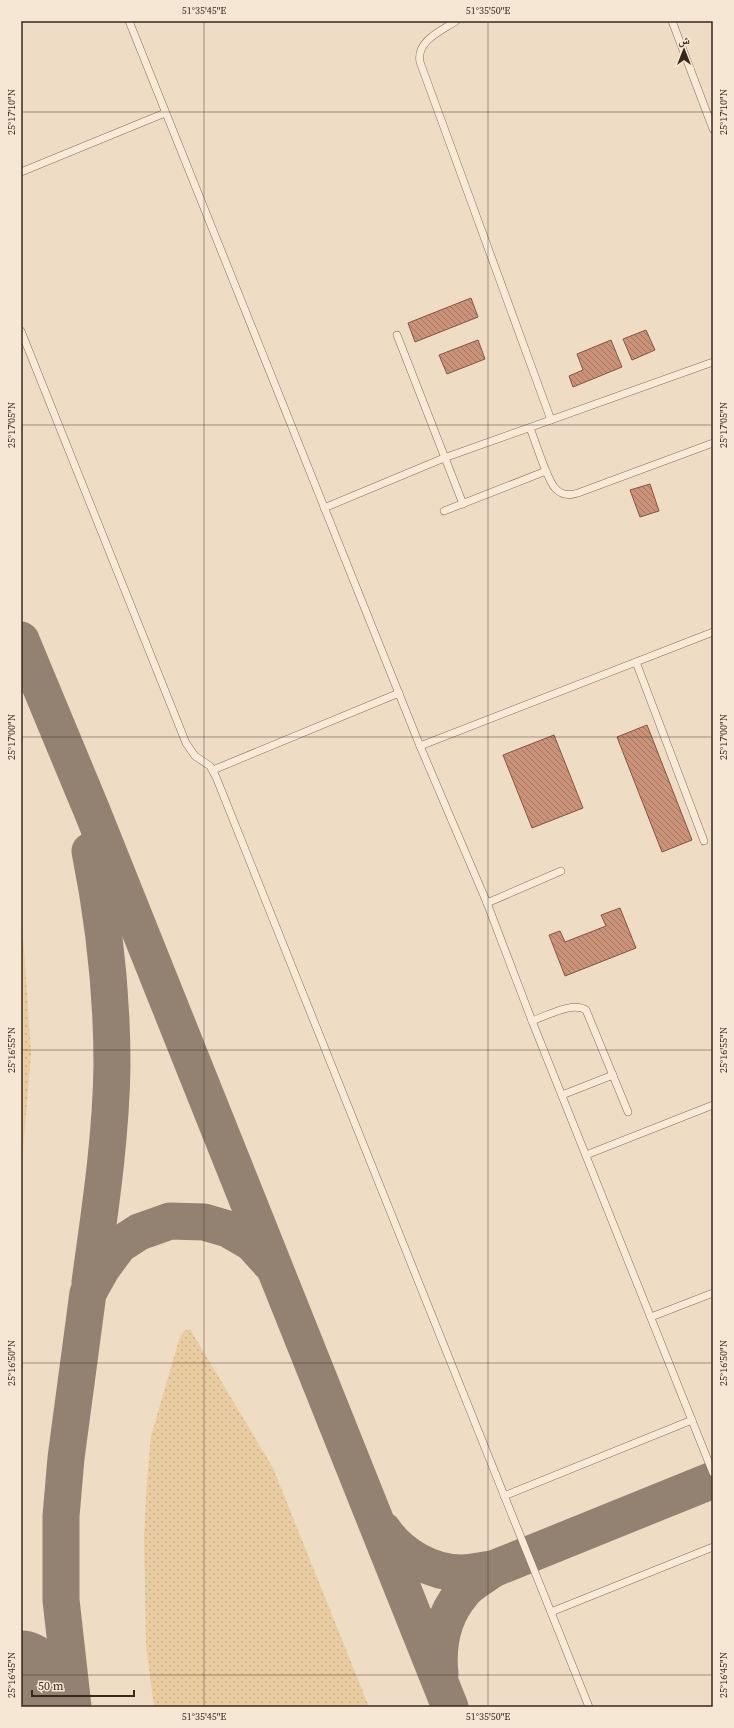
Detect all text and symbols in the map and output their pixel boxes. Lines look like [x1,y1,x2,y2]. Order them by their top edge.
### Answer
text: 51°35'45"E [182,4,226,17]
text: 51°35'50"E [466,4,510,17]
north arrow [664,30,704,70]
text: ش [678,33,690,48]
text: 25°17'10"N [5,89,18,135]
text: 25°17'10"N [717,89,730,135]
text: 25°17'05"N [5,402,18,448]
text: 25°17'05"N [717,402,730,448]
text: 25°17'00"N [5,714,18,760]
text: 25°17'00"N [717,714,730,760]
text: 25°16'55"N [5,1027,18,1073]
text: 25°16'55"N [717,1027,730,1073]
text: 25°16'50"N [5,1340,18,1386]
text: 25°16'50"N [717,1340,730,1386]
text: 25°16'45"N [5,1652,18,1698]
text: 25°16'45"N [717,1652,730,1698]
scale bar [32,1672,134,1698]
text: 50 m [38,1678,64,1694]
text: 51°35'45"E [182,1710,226,1723]
text: 51°35'50"E [466,1710,510,1723]

